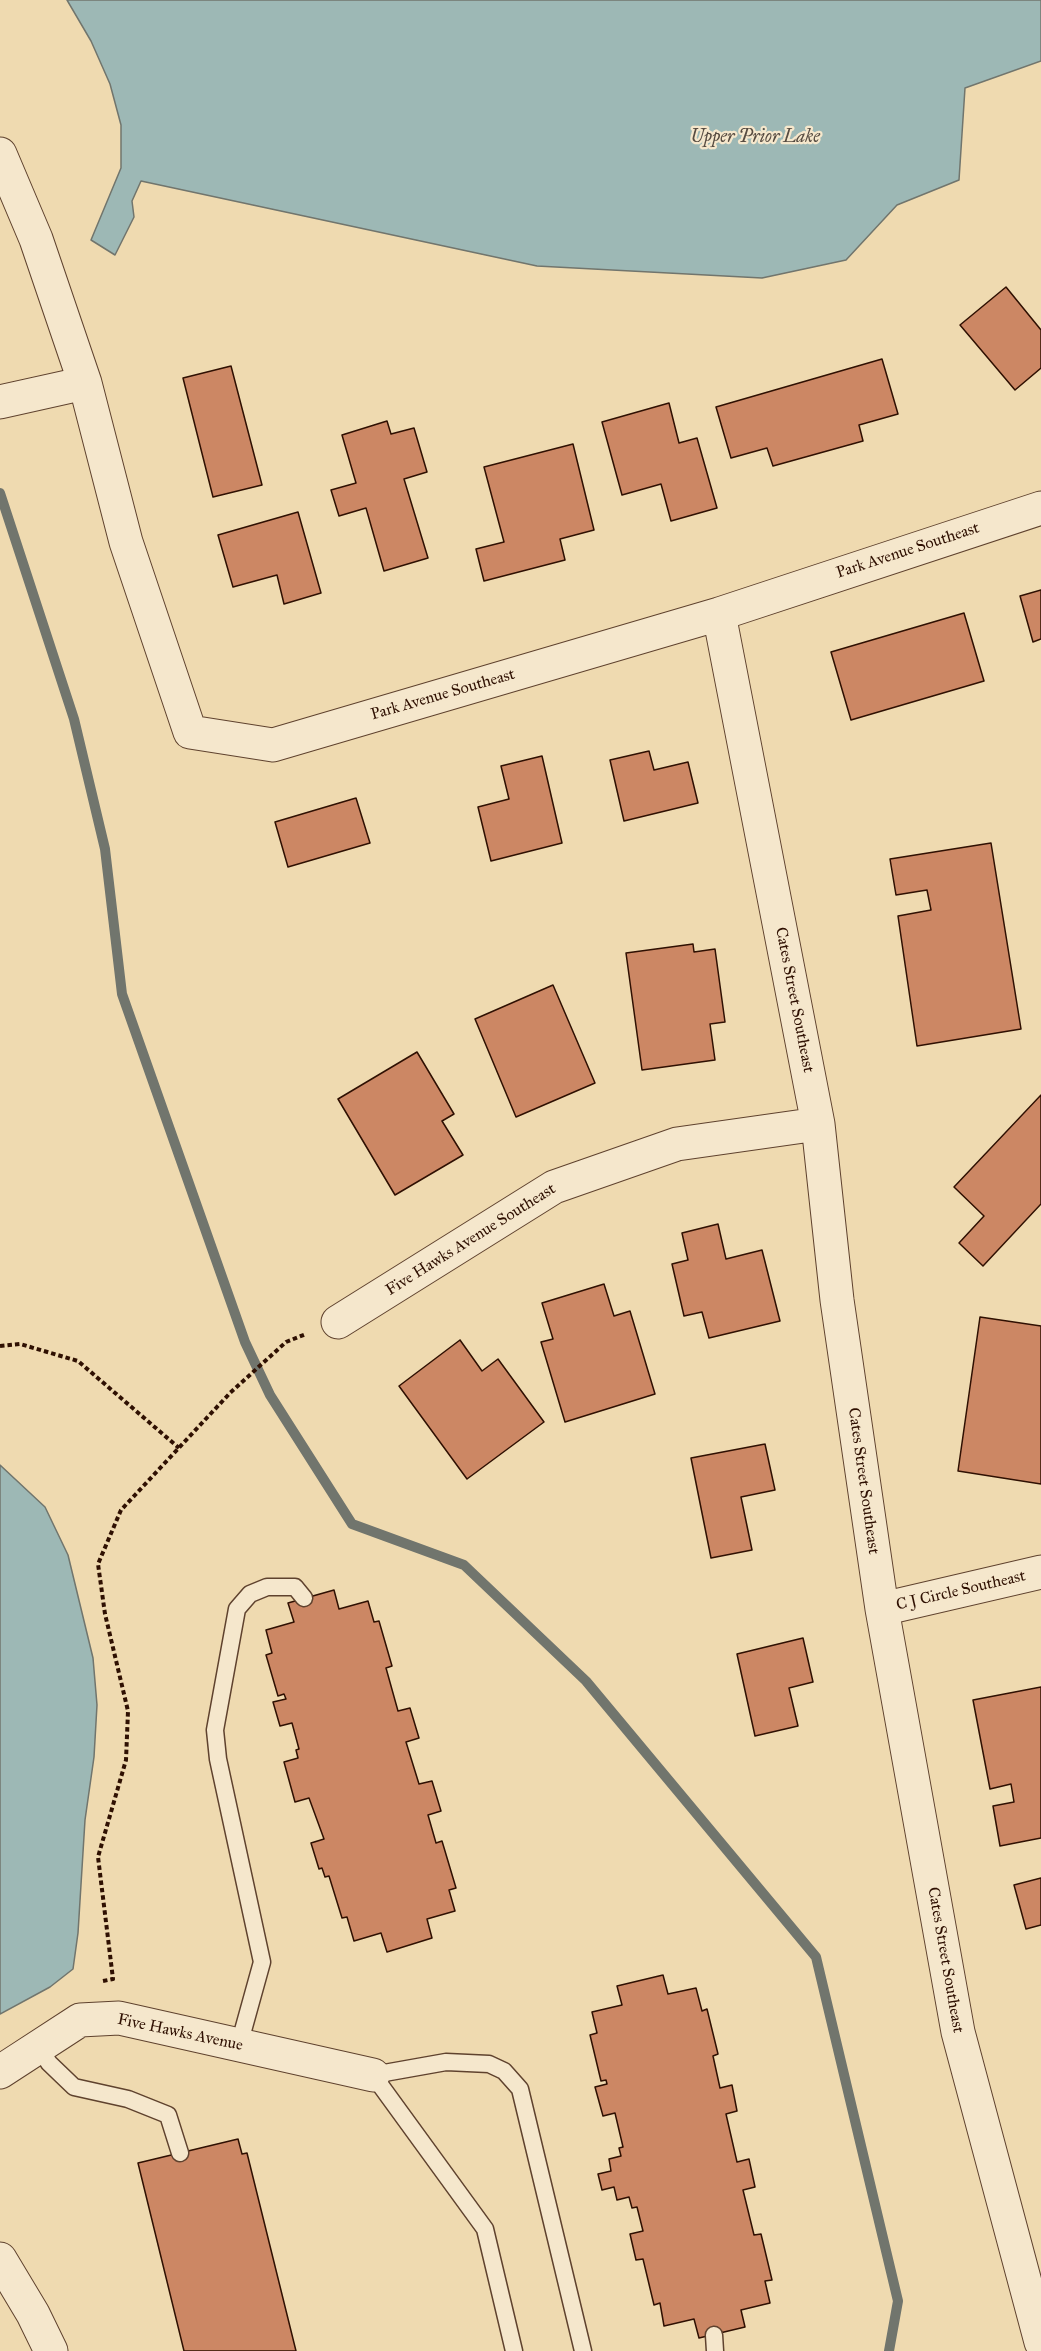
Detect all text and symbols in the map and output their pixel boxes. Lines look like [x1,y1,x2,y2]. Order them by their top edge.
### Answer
water label: Upper Prior Lake [690,127,820,149]
street label: Park Avenue Southeast [834,519,982,583]
street label: Park Avenue Southeast [369,665,517,725]
street label: Cates Street Southeast [770,926,818,1074]
street label: Five Hawks Avenue Southeast [383,1180,559,1300]
street label: Cates Street Southeast [843,1406,883,1556]
street label: C J Circle Southeast [895,1567,1027,1615]
street label: Cates Street Southeast [923,1886,967,2034]
street label: Five Hawks Avenue [115,2010,245,2056]

